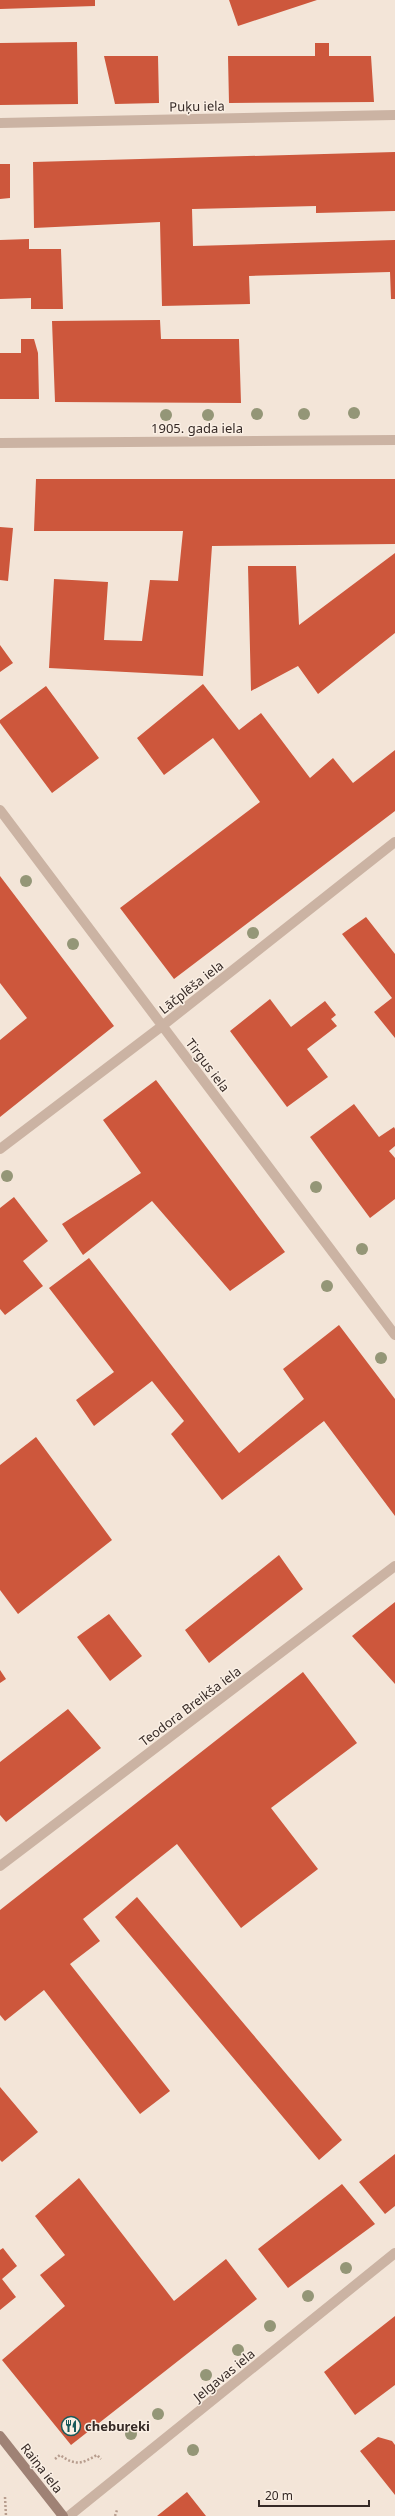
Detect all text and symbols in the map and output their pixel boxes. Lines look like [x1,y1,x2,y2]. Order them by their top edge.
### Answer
street label: Puķu iela [169,97,225,115]
street label: 1905. gada iela [151,419,243,437]
street label: Lāčplēša iela [155,956,227,1018]
street label: Tirgus iela [182,1035,234,1095]
street label: Teodora Breikša iela [136,1662,244,1750]
street label: Jelgavas iela [188,2345,259,2407]
restaurant icon: chebureki [60,2415,82,2437]
place label: chebureki [85,2417,150,2435]
street label: Raiņa iela [17,2439,67,2497]
scale bar [259,2482,369,2508]
text: 20 m [265,2487,293,2504]

